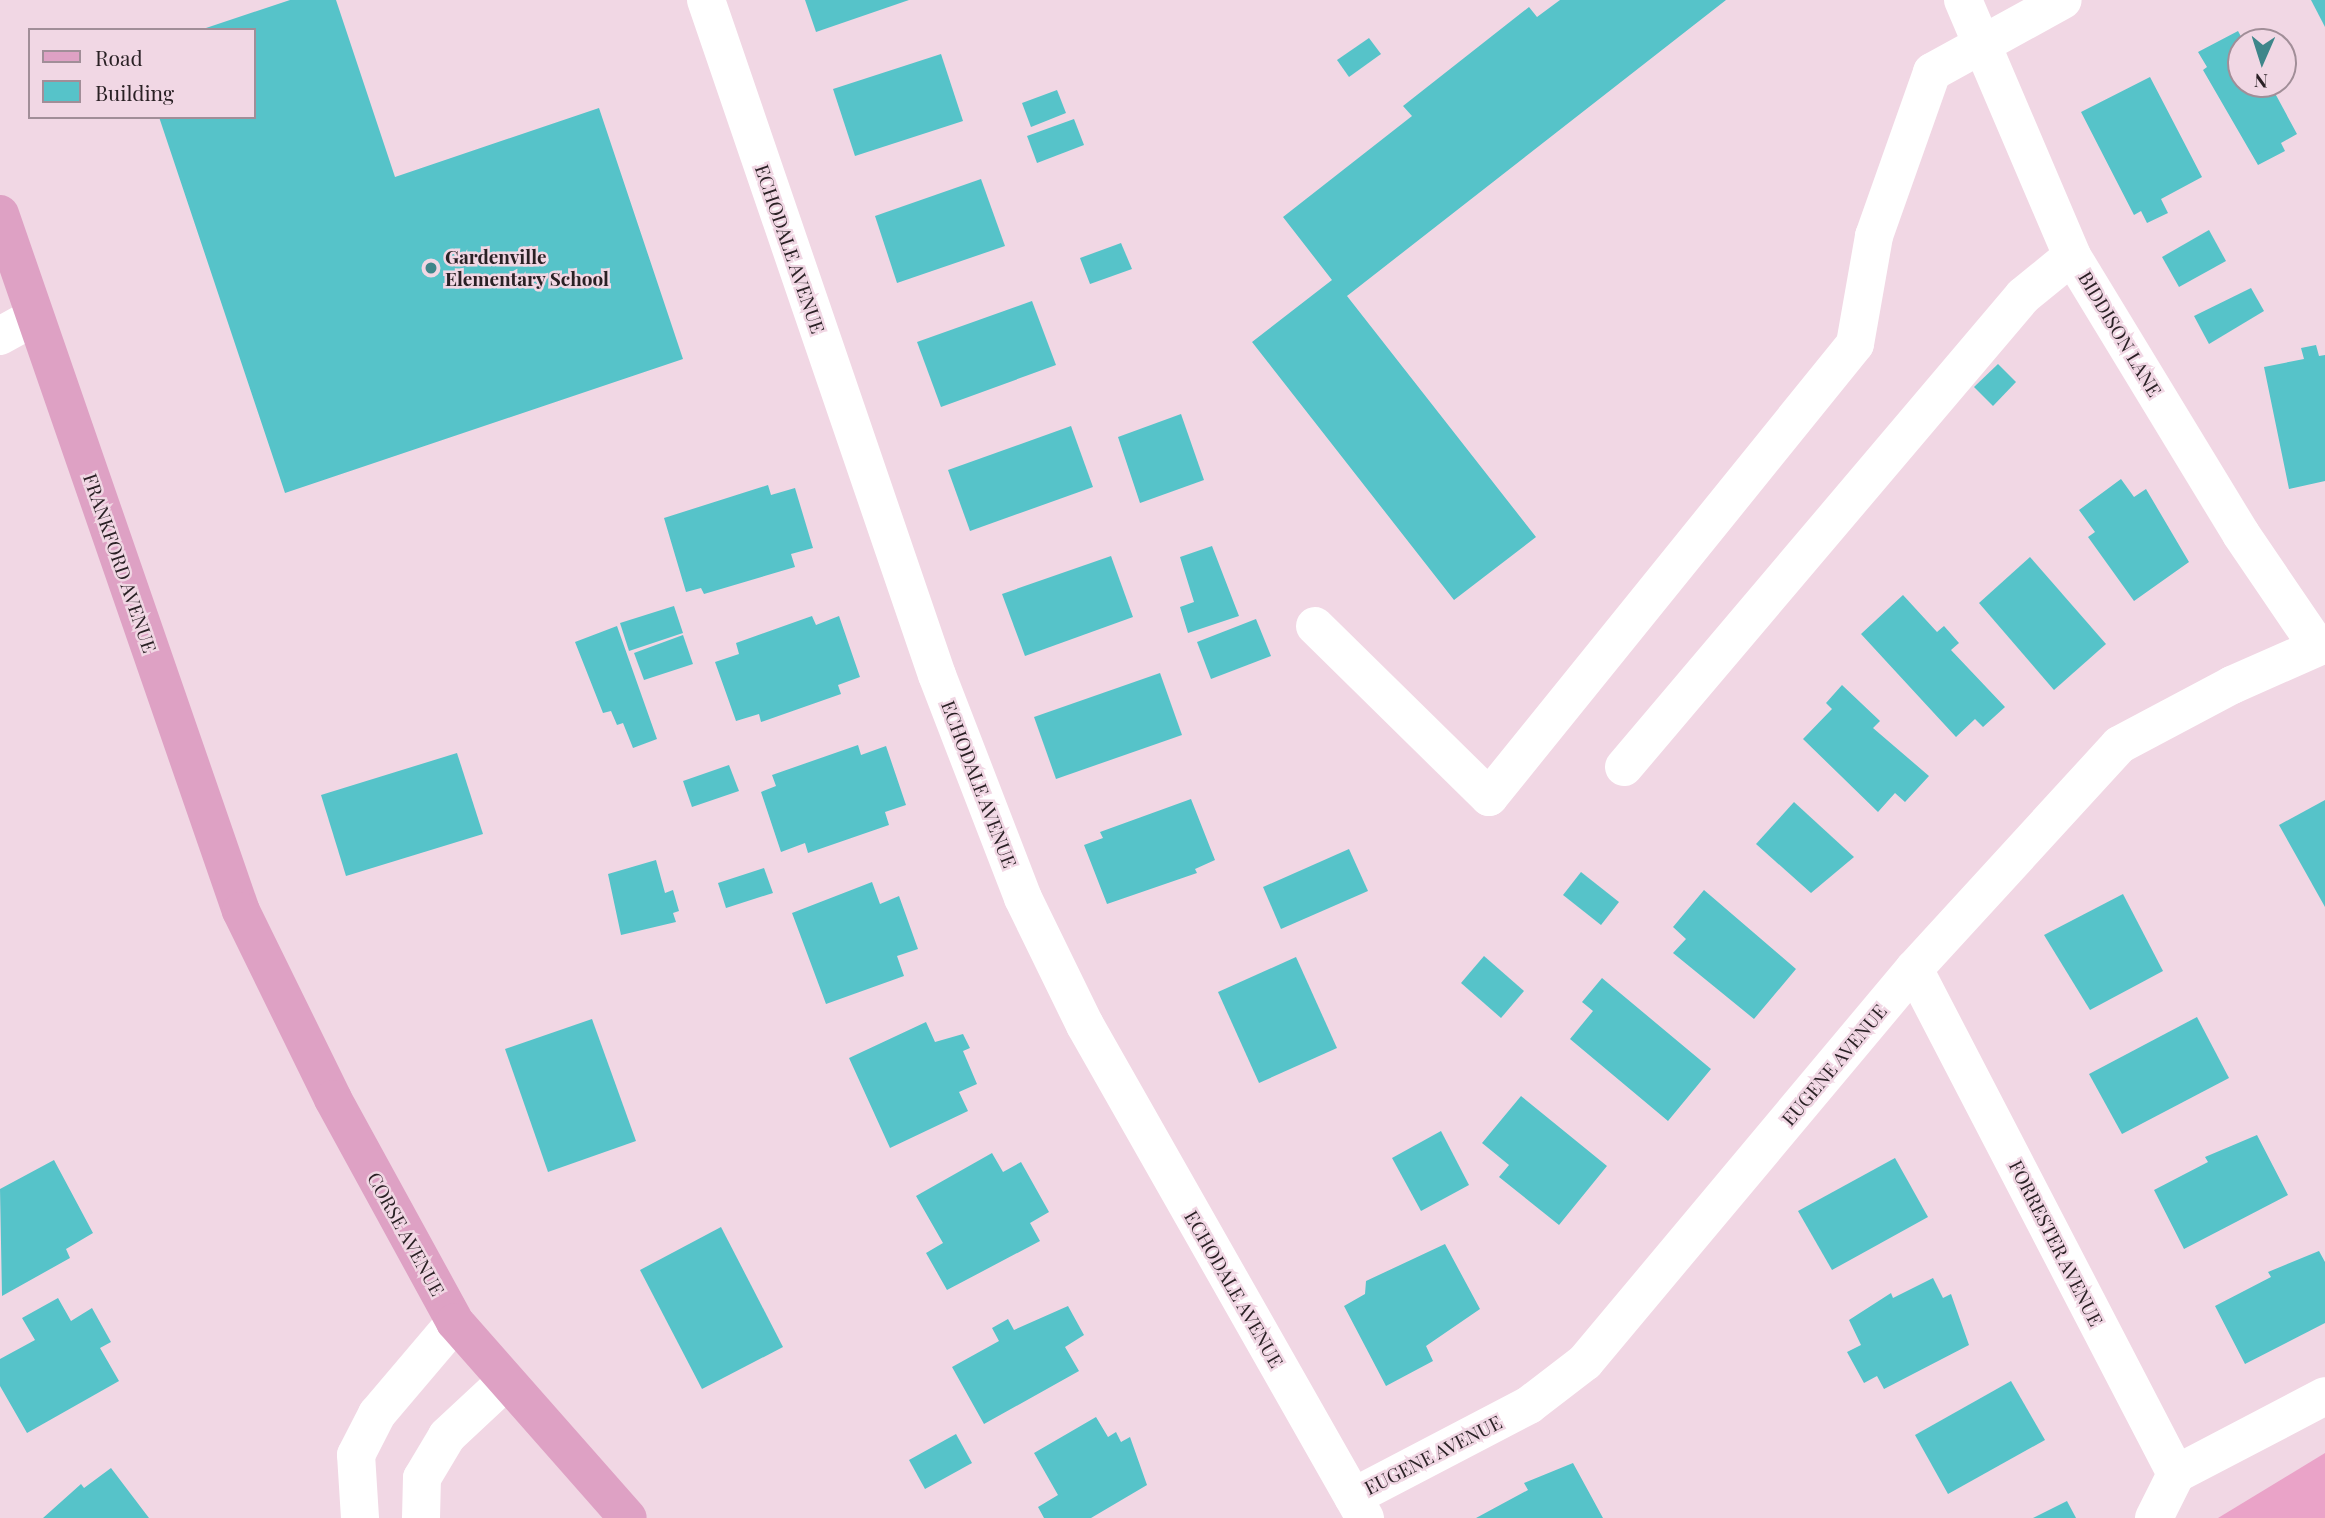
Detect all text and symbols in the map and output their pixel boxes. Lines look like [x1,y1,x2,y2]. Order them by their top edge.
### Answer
legend [28,28,256,119]
north arrow [2227,28,2297,98]
text: Road [95,43,143,71]
text: N [2253,69,2269,95]
text: Building [95,78,174,106]
street label: ECHODALE AVENUE [750,161,830,337]
place label: Gardenville Elementary School [445,246,610,290]
marker: Gardenville Elementary School [423,260,439,276]
street label: BIDDISON LANE [2074,267,2166,401]
street label: FRANKFORD AVENUE [79,470,161,656]
street label: ECHODALE AVENUE [937,697,1021,871]
street label: EUGENE AVENUE [1777,1000,1891,1130]
street label: FORRESTER AVENUE [2004,1156,2108,1330]
street label: CORSE AVENUE [362,1168,450,1300]
street label: ECHODALE AVENUE [1180,1206,1288,1372]
street label: EUGENE AVENUE [1360,1410,1506,1500]

